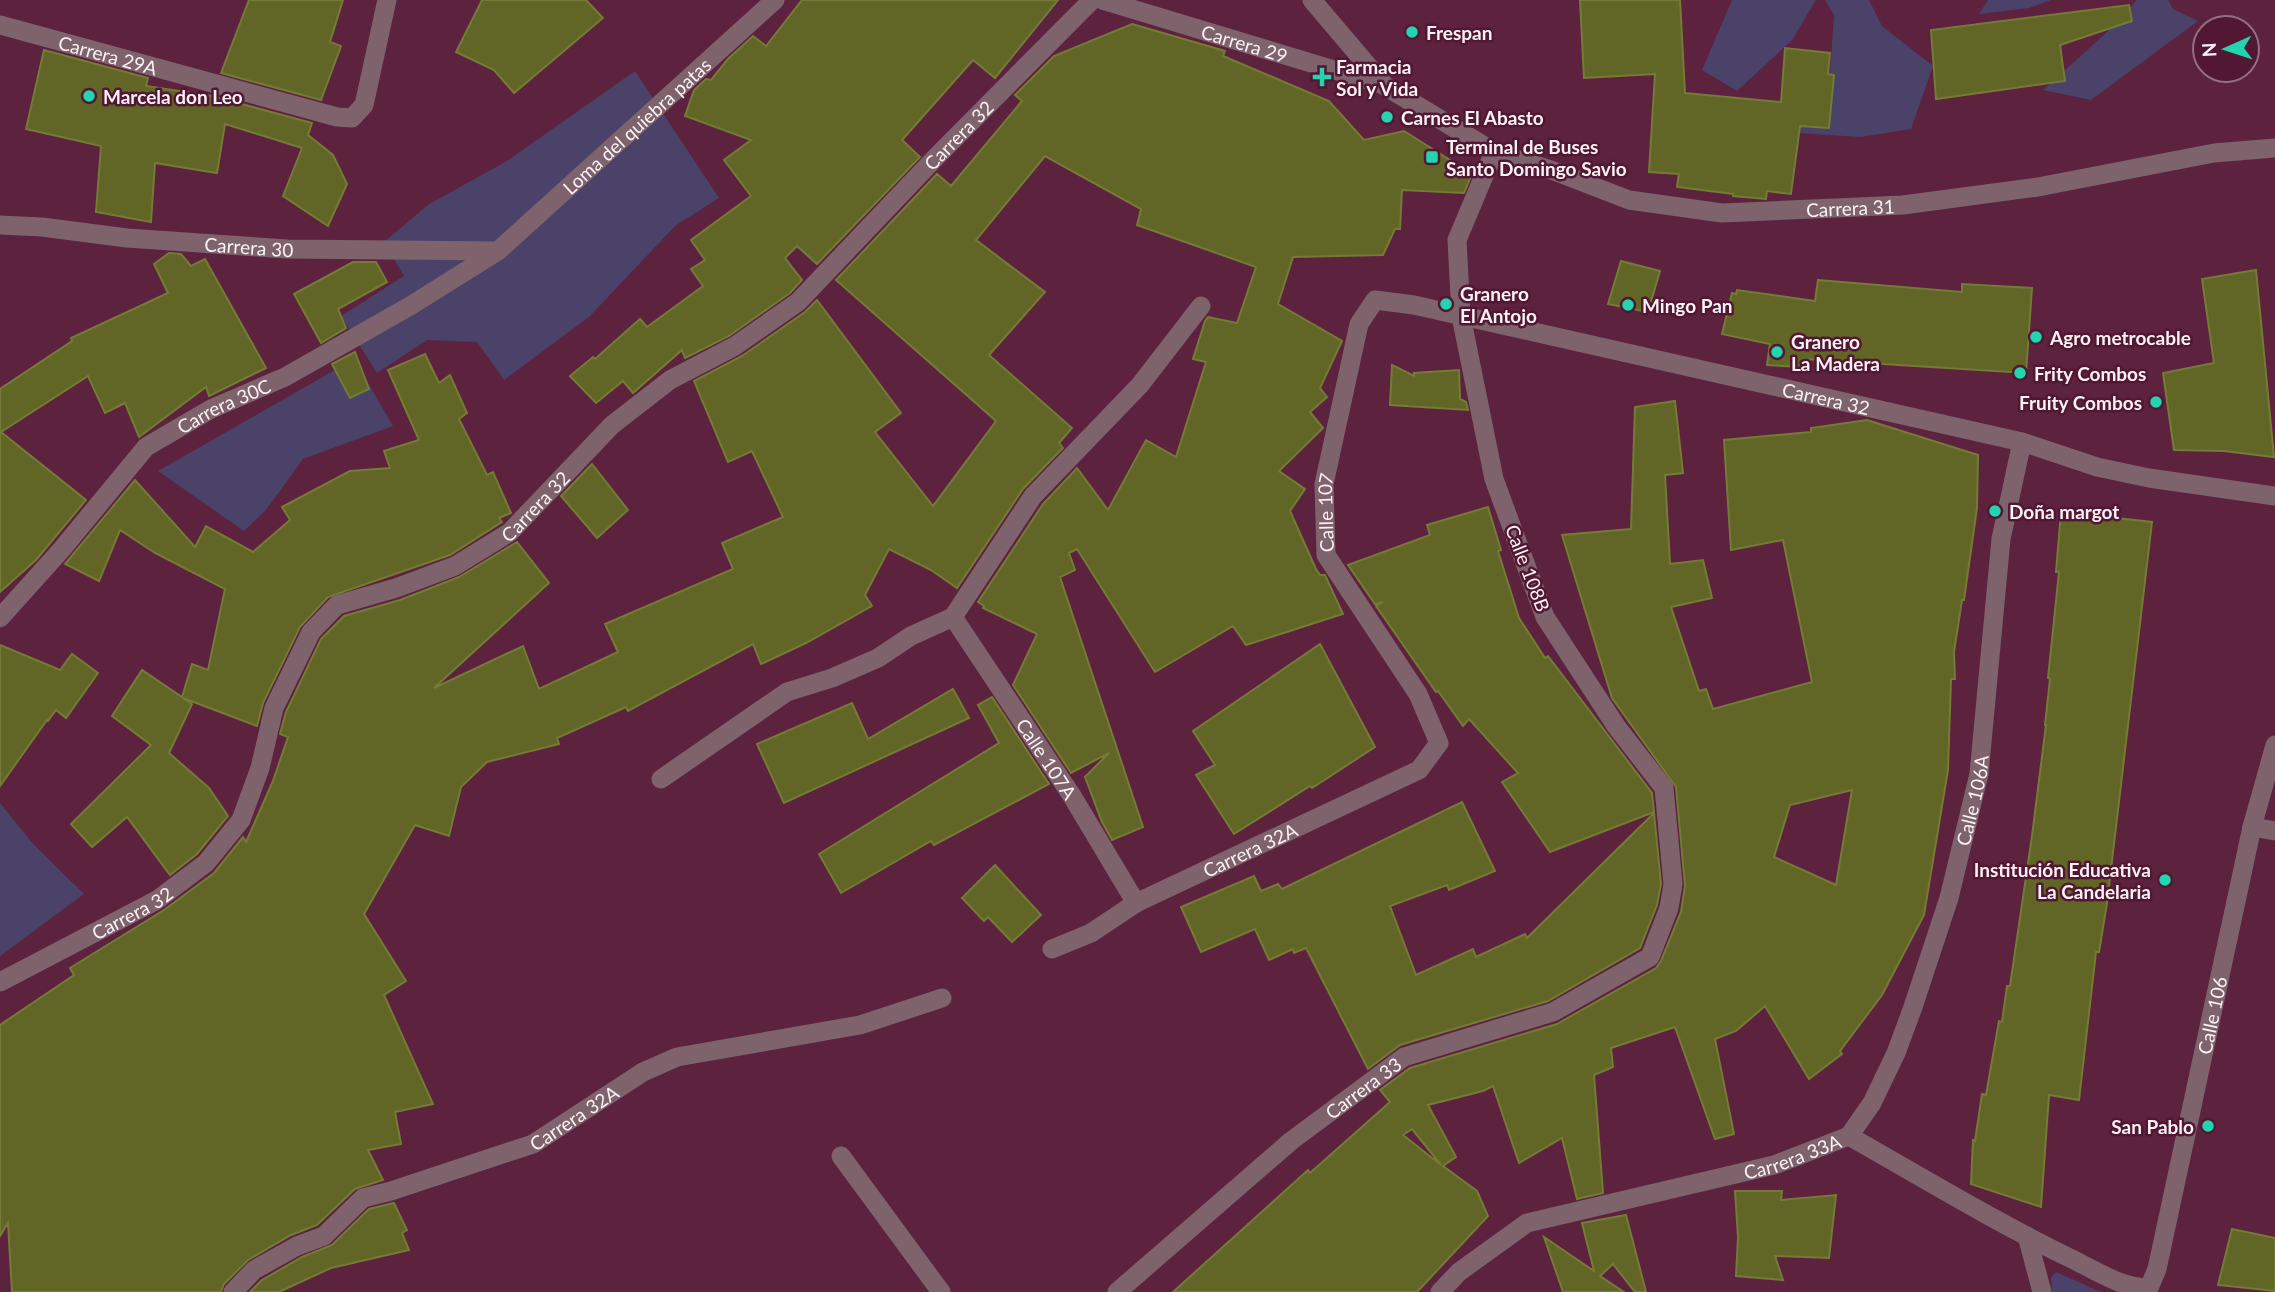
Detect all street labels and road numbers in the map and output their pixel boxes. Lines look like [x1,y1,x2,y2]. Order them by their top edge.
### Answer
street label: Carrera 29 [1199,19,1290,67]
street label: Carrera 29A [56,30,160,79]
street label: Loma del quiebra patas [558,53,715,198]
street label: Carrera 32 [919,95,998,174]
street label: Carrera 31 [1806,194,1895,221]
street label: Carrera 30 [204,232,293,261]
street label: Carrera 30C [172,373,274,438]
street label: Carrera 32 [1780,377,1872,419]
street label: Carrera 32 [497,466,574,546]
street label: Calle 107 [1313,471,1338,552]
street label: Calle 108B [1501,521,1555,615]
street label: Calle 107A [1012,714,1082,803]
street label: Calle 106A [1951,754,1992,848]
street label: Carrera 32A [1199,817,1301,882]
street label: Carrera 32 [87,881,177,944]
street label: Calle 106 [2192,974,2231,1056]
street label: Carrera 33 [1320,1052,1405,1123]
street label: Carrera 32A [525,1080,623,1155]
street label: Carrera 33A [1741,1129,1844,1183]

